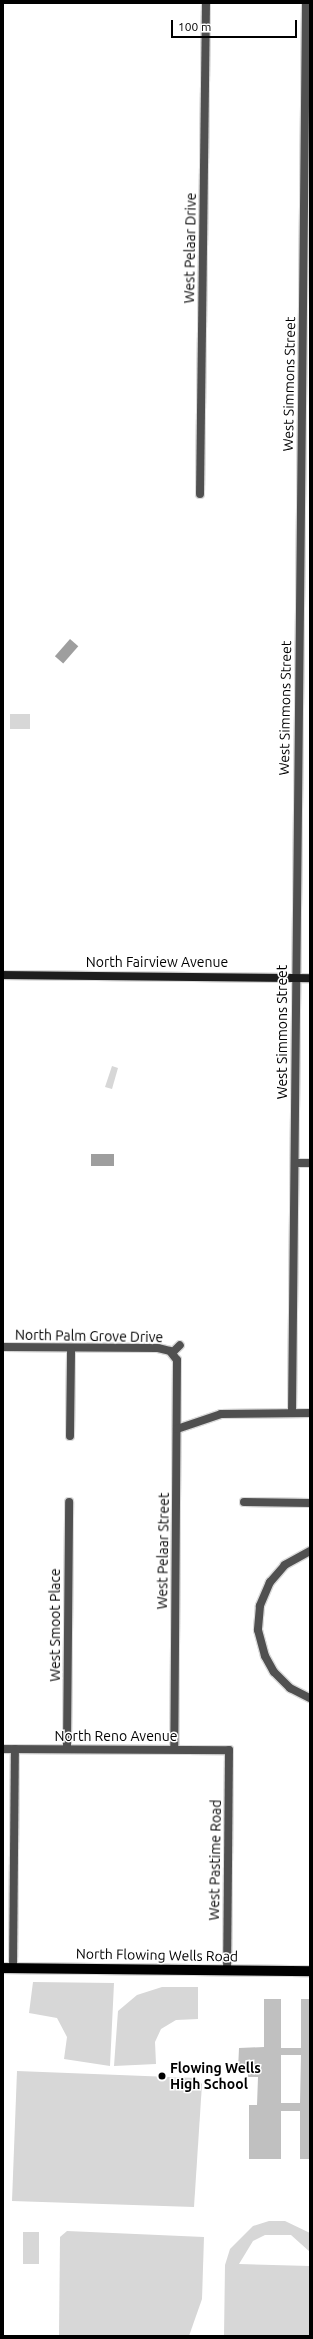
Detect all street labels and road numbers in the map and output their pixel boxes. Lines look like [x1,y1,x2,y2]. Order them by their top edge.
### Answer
street label: West Pelaar Drive [181,192,199,304]
street label: West Simmons Street [279,317,299,451]
street label: West Simmons Street [275,641,295,775]
street label: North Fairview Avenue [86,954,228,970]
street label: West Simmons Street [274,965,290,1099]
street label: North Palm Grove Drive [15,1326,163,1346]
street label: West Pelaar Street [154,1492,172,1610]
street label: West Smoot Place [47,1568,63,1682]
street label: North Reno Avenue [54,1728,178,1744]
street label: West Pastime Road [206,1799,224,1921]
street label: North Flowing Wells Road [76,1945,238,1965]

